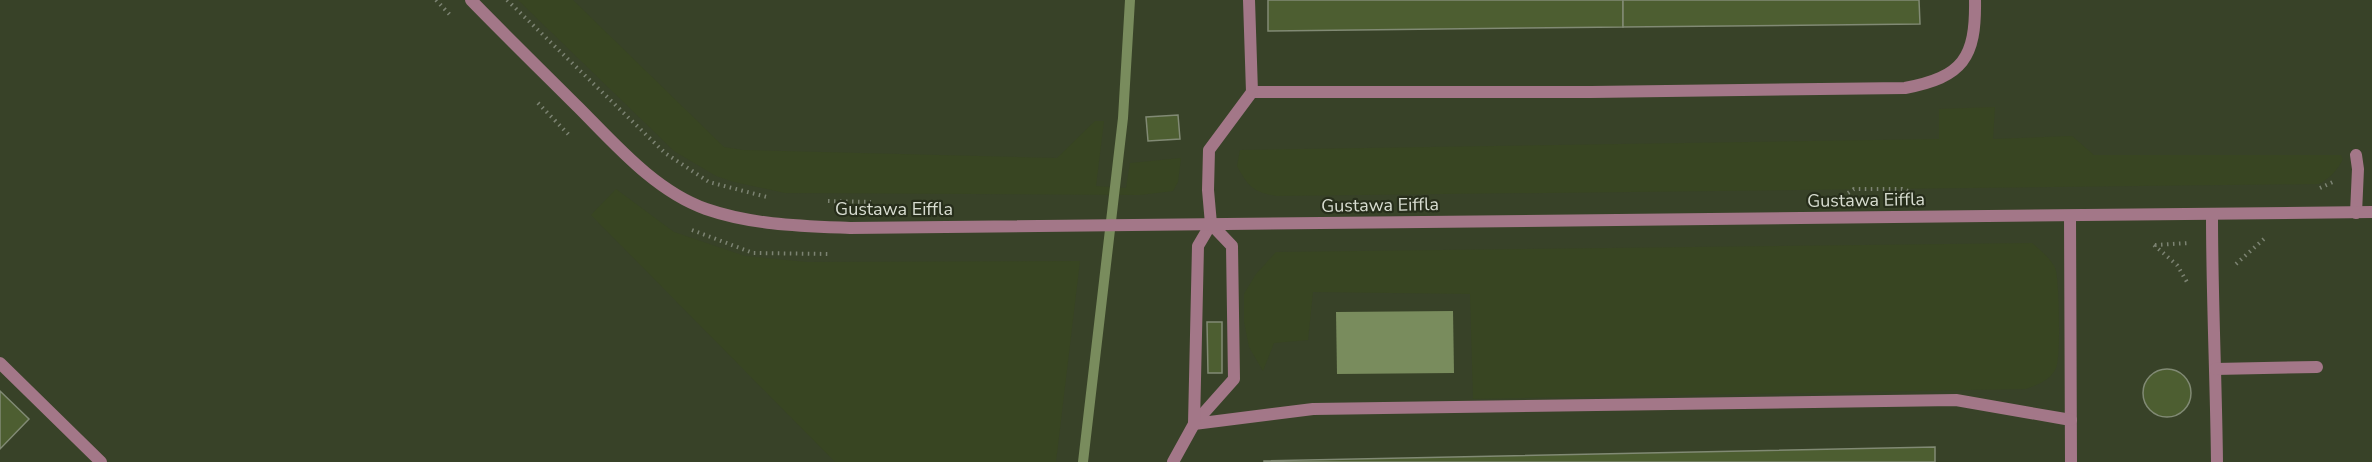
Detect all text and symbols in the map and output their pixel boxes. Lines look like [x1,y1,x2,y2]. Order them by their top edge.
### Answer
street label: Gustawa Eiffla [1807,187,1925,213]
street label: Gustawa Eiffla [1321,192,1439,218]
street label: Gustawa Eiffla [835,197,953,221]

